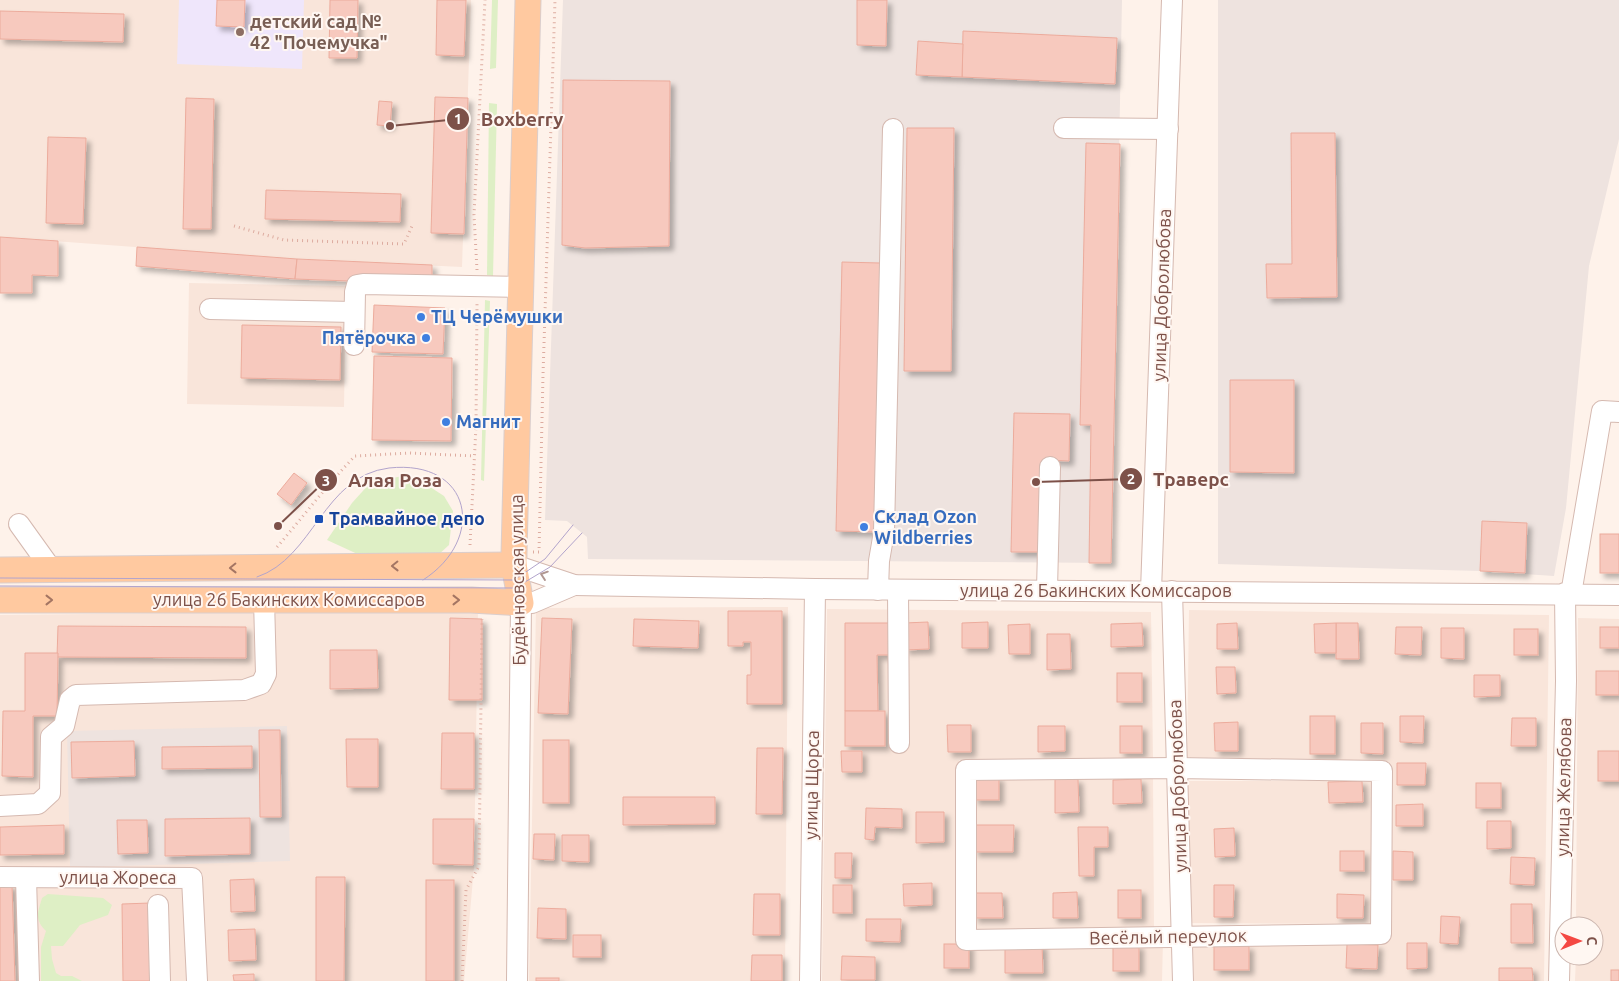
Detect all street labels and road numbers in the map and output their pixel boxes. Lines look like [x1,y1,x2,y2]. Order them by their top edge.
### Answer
street label: улица Добролюбова [1148,208,1174,382]
street label: Будённовская улица [506,494,528,666]
street label: улица 26 Бакинских Комиссаров [960,580,1232,600]
street label: улица 26 Бакинских Комиссаров [153,589,425,609]
street label: улица Добролюбова [1164,699,1190,873]
street label: улица Желябова [1552,717,1574,857]
street label: улица Щорса [800,730,822,840]
street label: улица Жореса [59,867,177,887]
street label: Весёлый переулок [1089,925,1247,947]

